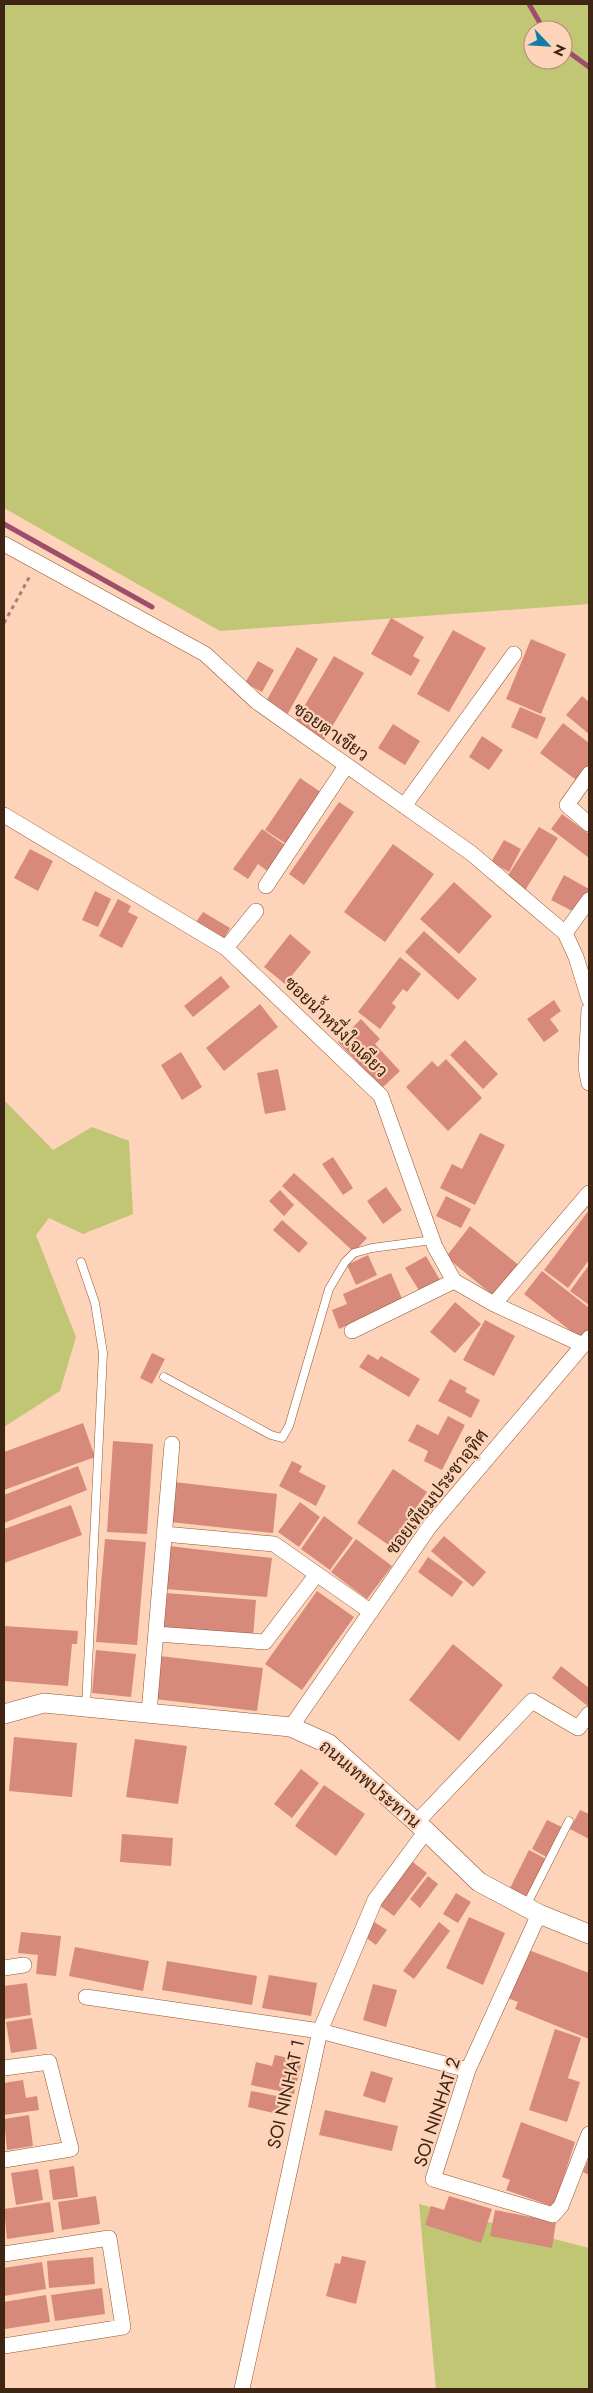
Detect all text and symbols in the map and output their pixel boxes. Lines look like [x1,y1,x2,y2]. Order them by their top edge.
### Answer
north arrow [523,20,573,70]
text: N [548,41,571,60]
street label: ซอยตาเขียว [288,696,374,768]
street label: ซอยน้ำหนึ่งใจเดียว [278,968,396,1084]
street label: ซอยเทียมประชาอุทิศ [379,1423,495,1561]
street label: ถนนเทพประทาน [313,1734,427,1834]
street label: SOI NINHAT 1 [261,2037,311,2151]
street label: SOI NINHAT 2 [407,2054,467,2170]

